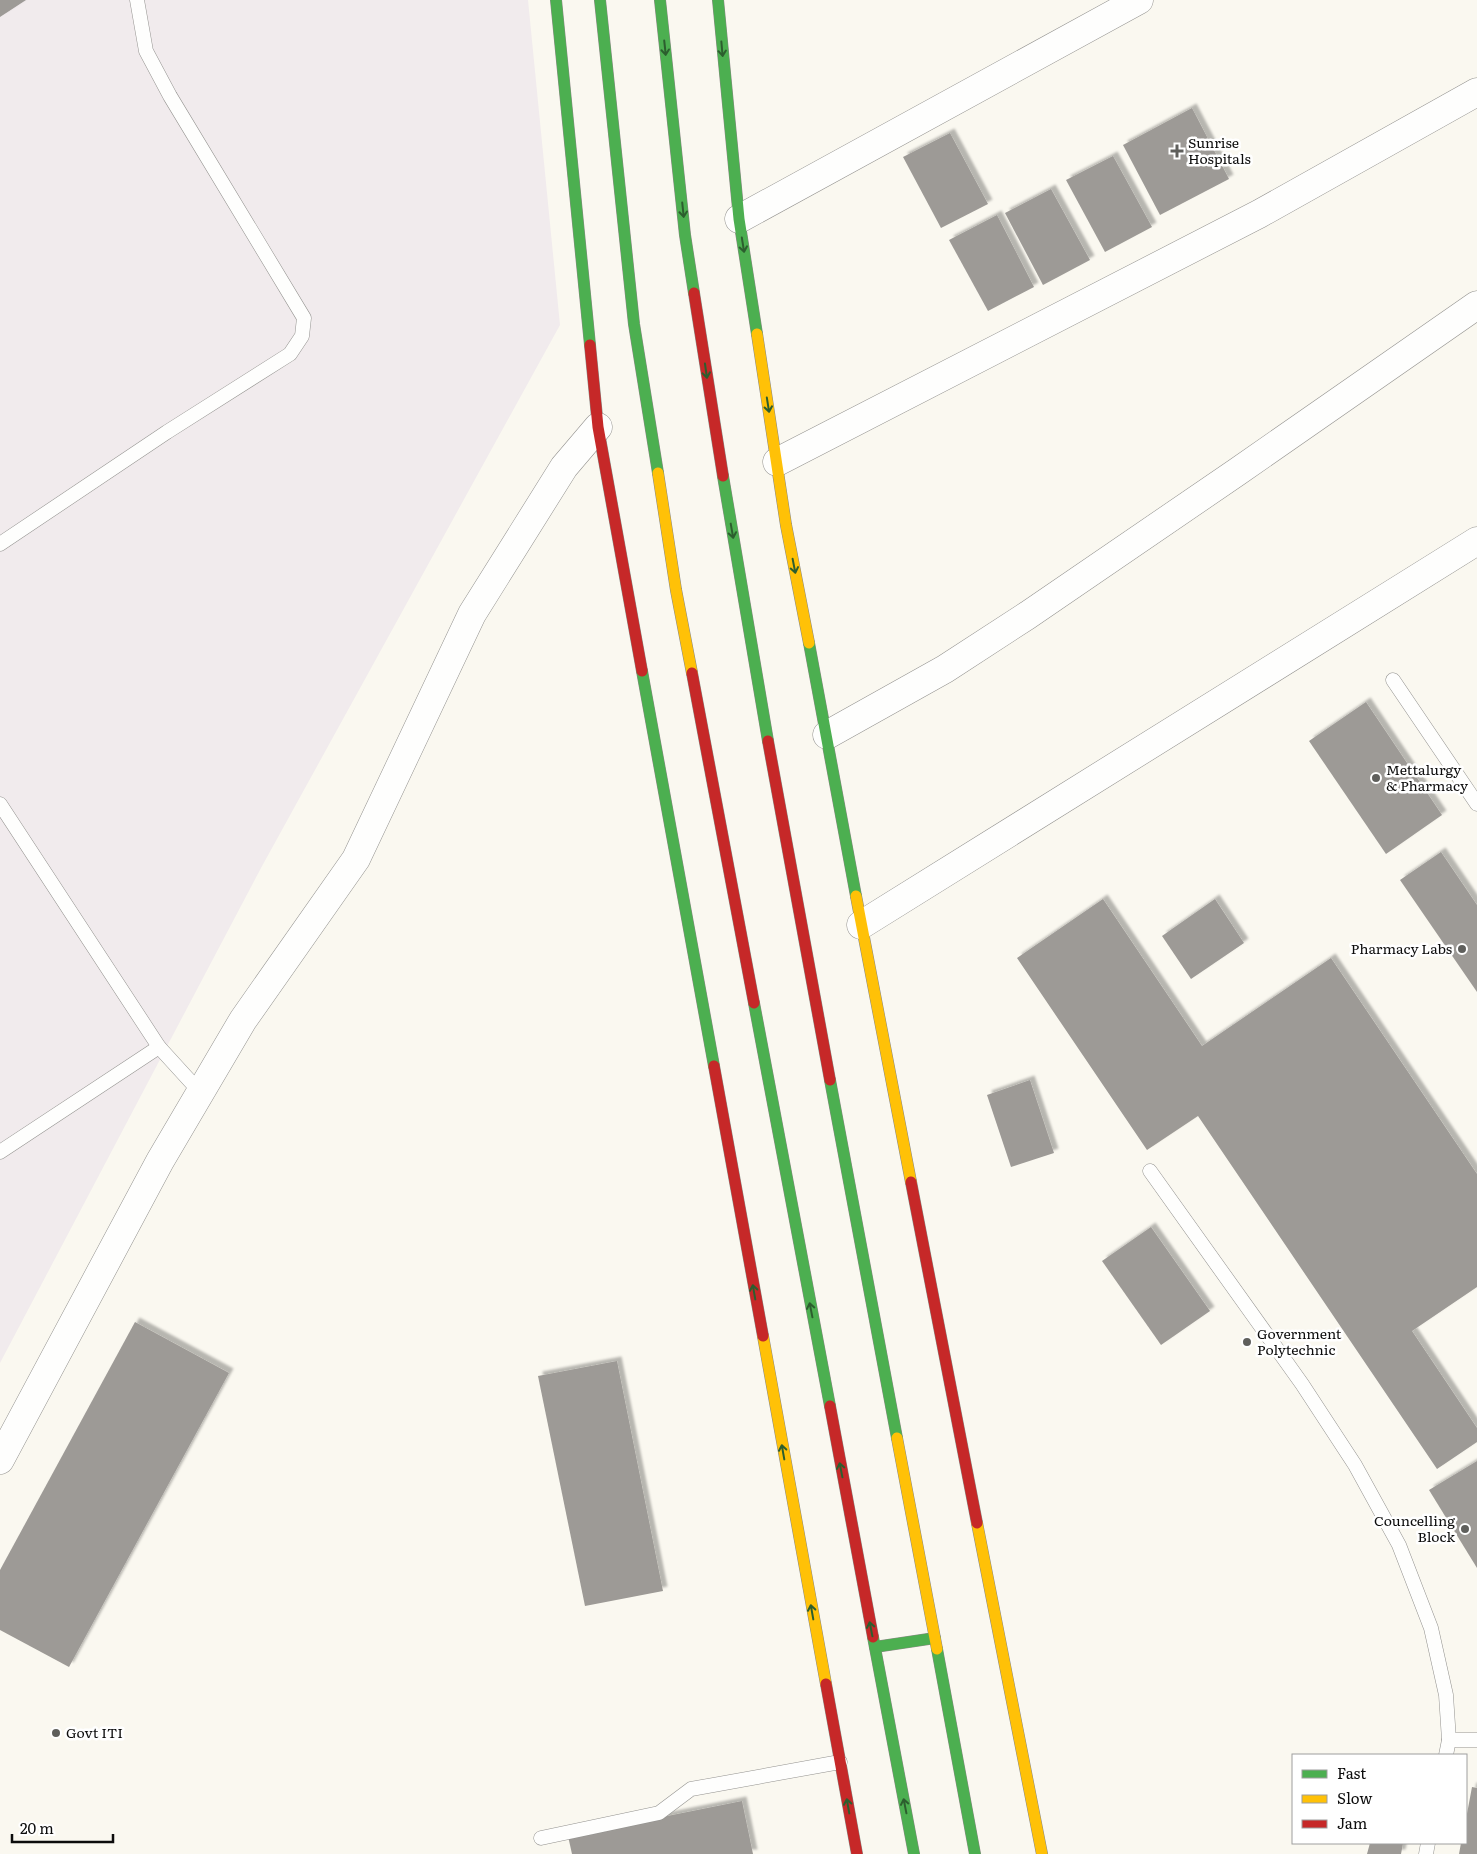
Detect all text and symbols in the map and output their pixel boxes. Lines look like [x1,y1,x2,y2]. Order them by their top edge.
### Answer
one-way arrow [660,40,670,56]
one-way arrow [718,40,727,56]
place label: Sunrise Hospitals [1188,132,1251,168]
marker: Sunrise Hospitals [1170,144,1184,158]
one-way arrow [678,202,687,218]
one-way arrow [738,237,748,253]
one-way arrow [701,363,711,379]
one-way arrow [764,397,774,413]
one-way arrow [728,523,738,539]
one-way arrow [790,557,799,573]
place label: Mettalurgy & Pharmacy [1386,759,1469,795]
marker: Mettalurgy & Pharmacy [1370,772,1382,784]
place label: Pharmacy Labs [1351,938,1452,958]
marker: Pharmacy Labs [1456,943,1468,955]
one-way arrow [749,1284,759,1300]
one-way arrow [806,1302,815,1318]
place label: Government Polytechnic [1257,1323,1342,1359]
marker: Government Polytechnic [1241,1336,1253,1348]
one-way arrow [778,1444,787,1460]
one-way arrow [836,1462,846,1478]
place label: Councelling Block [1374,1510,1455,1546]
marker: Councelling Block [1459,1523,1471,1535]
one-way arrow [807,1604,817,1620]
one-way arrow [866,1622,876,1638]
place label: Govt ITI [66,1722,123,1742]
marker: Govt ITI [50,1727,62,1739]
legend [1292,1754,1467,1844]
text: Fast [1337,1761,1366,1784]
text: Slow [1337,1786,1372,1809]
one-way arrow [843,1798,852,1814]
one-way arrow [900,1798,909,1814]
text: Jam [1337,1811,1368,1834]
scale bar [12,1812,114,1844]
text: 20 m [20,1816,54,1839]

